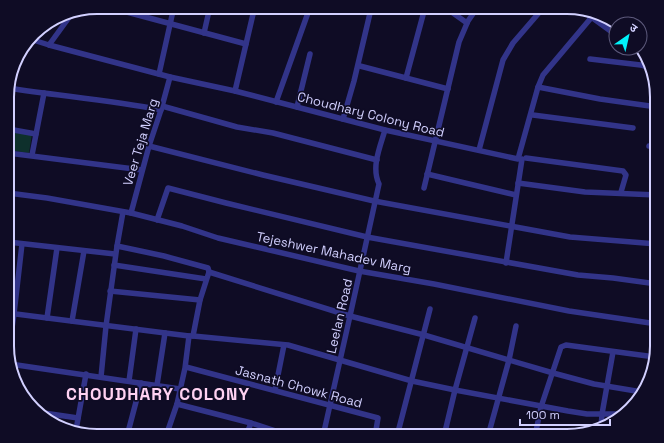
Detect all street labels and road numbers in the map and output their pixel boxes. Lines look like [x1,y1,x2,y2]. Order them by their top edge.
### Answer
street label: Choudhary Colony Road [296,88,446,141]
street label: Veer Teja Marg [119,96,162,188]
street label: Tejeshwer Mahadev Marg [255,228,413,277]
street label: Leelan Road [323,277,356,355]
street label: Jasnath Chowk Road [233,361,364,412]

